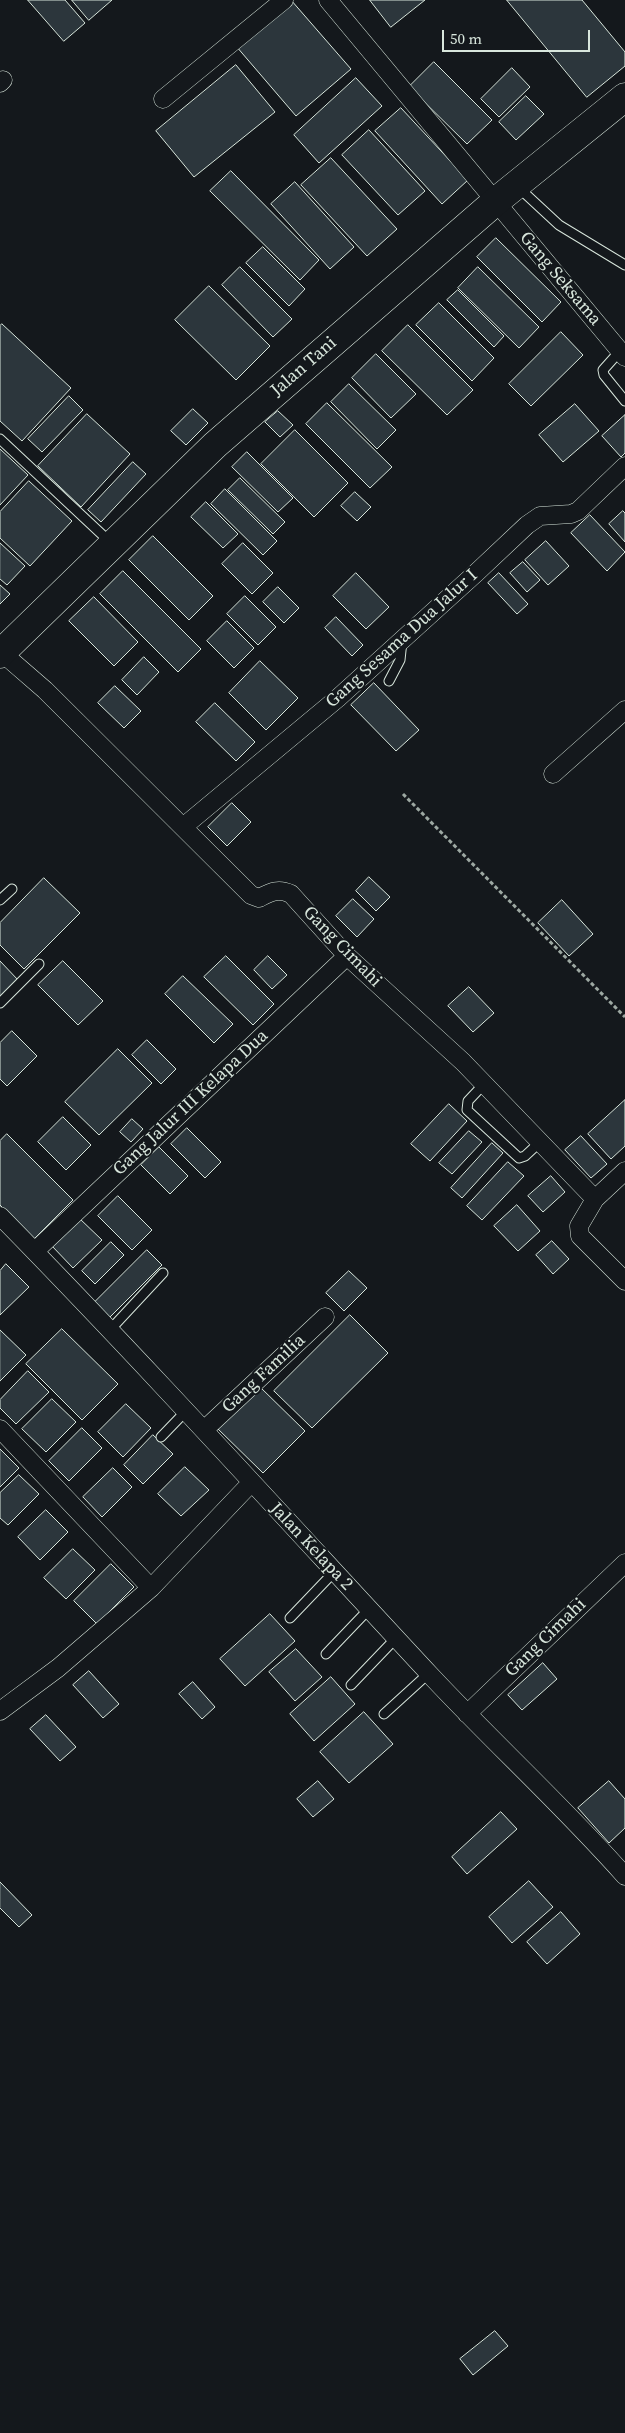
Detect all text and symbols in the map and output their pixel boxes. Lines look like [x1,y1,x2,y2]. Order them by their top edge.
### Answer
scale bar [445,20,592,52]
text: 50 m [450,28,482,49]
street label: Gang Seksama [514,228,606,330]
street label: Jalan Tani [267,333,341,401]
street label: Gang Sesama Dua Jalur I [322,565,482,713]
street label: Gang Cimahi [298,902,386,992]
street label: Gang Jalur III Kelapa Dua [109,1026,273,1180]
street label: Gang Familia [218,1330,310,1418]
street label: Jalan Kelapa 2 [265,1499,357,1595]
street label: Gang Cimahi [501,1594,591,1682]

